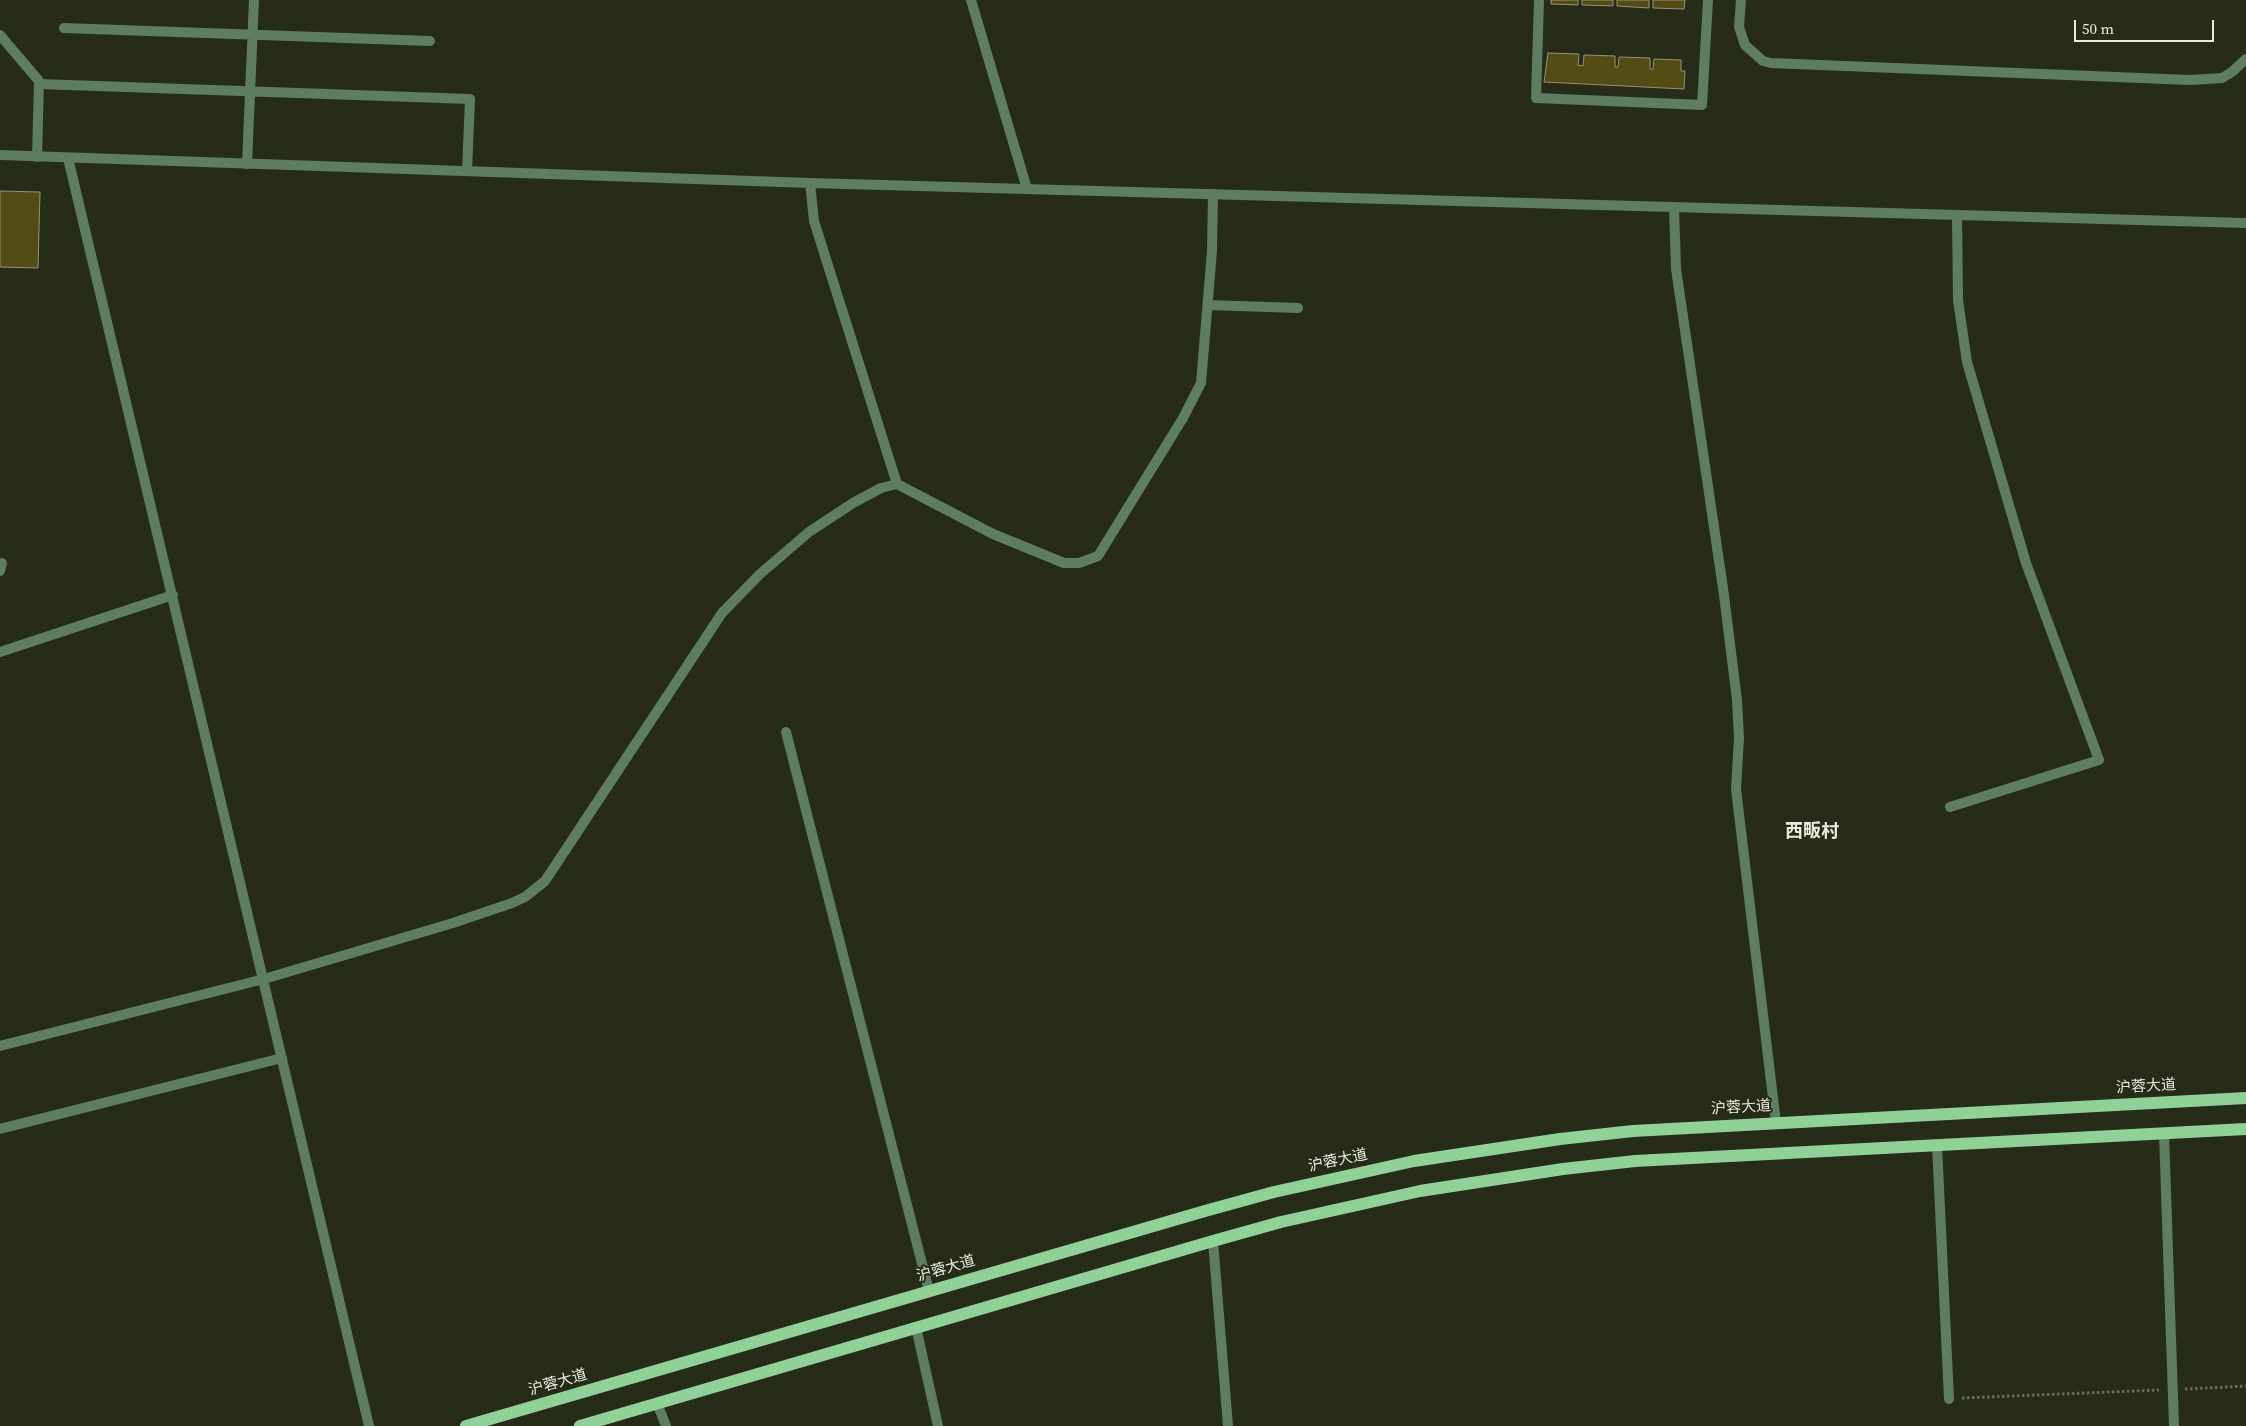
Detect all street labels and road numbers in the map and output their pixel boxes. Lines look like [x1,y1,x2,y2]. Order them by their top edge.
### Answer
street label: 沪蓉大道 [2116,1076,2176,1098]
street label: 沪蓉大道 [1711,1097,1771,1119]
street label: 沪蓉大道 [1307,1146,1369,1176]
street label: 沪蓉大道 [915,1252,977,1286]
street label: 沪蓉大道 [527,1366,589,1400]

